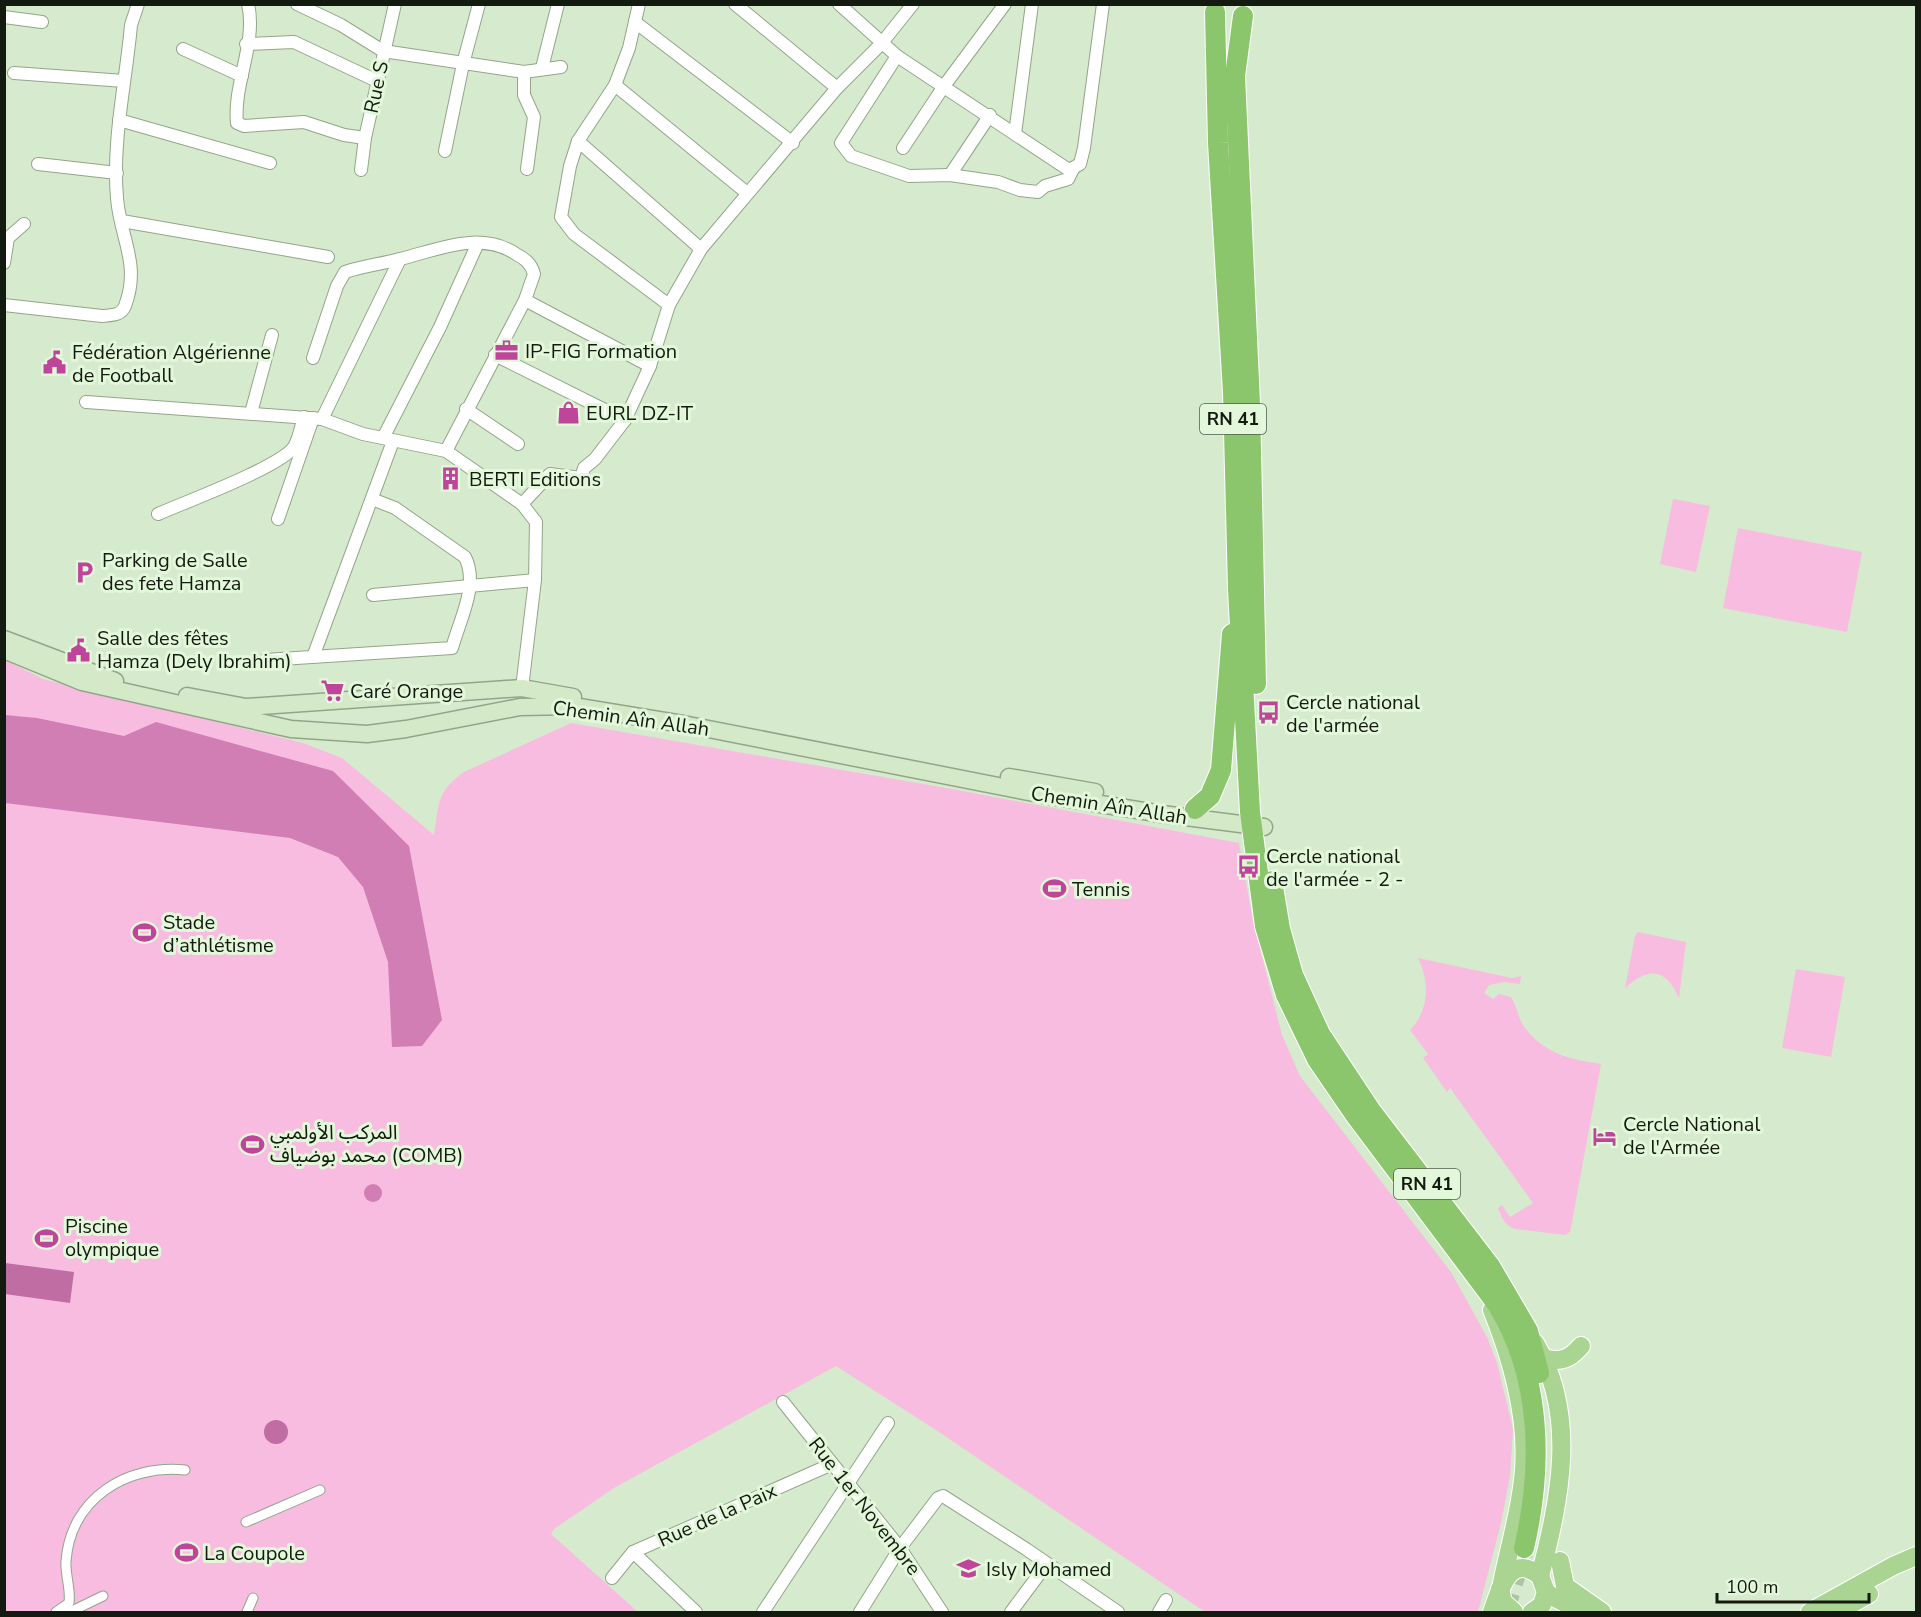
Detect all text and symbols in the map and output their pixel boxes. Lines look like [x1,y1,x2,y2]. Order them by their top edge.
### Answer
street label: Rue S [358,59,395,116]
office icon: IP-FIG Formation [494,338,520,364]
place label: IP-FIG Formation [525,338,677,365]
place label: Fédération Algérienne de Football [72,339,271,389]
public building icon: Fédération Algérienne de Football [41,350,67,376]
shop icon: EURL DZ-IT [555,400,581,426]
place label: EURL DZ-IT [586,400,693,427]
road number: RN 41 [1200,404,1266,434]
building icon: BERTI Editions [438,466,464,492]
place label: BERTI Editions [469,466,601,493]
place label: Parking de Salle des fete Hamza [102,547,248,597]
parking icon: Parking de Salle des fete Hamza [71,559,97,585]
place label: Salle des fêtes Hamza (Dely Ibrahim) [97,625,292,675]
public building icon: Salle des fêtes Hamza (Dely Ibrahim) [66,637,92,663]
supermarket icon: Caré Orange [319,678,345,704]
place label: Caré Orange [350,678,463,705]
place label: Cercle national de l'armée [1286,689,1420,739]
street label: Chemin Aîn Allah [551,694,711,743]
bus stop icon: Cercle national de l'armée [1255,700,1281,726]
street label: Chemin Aîn Allah [1029,780,1189,831]
place label: Cercle national de l'armée - 2 - [1266,843,1404,893]
bus stop icon: Cercle national de l'armée - 2 - [1235,854,1261,880]
sports icon: Tennis [1041,876,1067,902]
place label: Tennis [1072,876,1130,903]
place label: Stade d’athlétisme [163,909,274,959]
sports icon: Stade d’athlétisme [132,920,158,946]
place label: Cercle National de l'Armée [1623,1111,1760,1161]
place label: المركب الأولمبي محمد بوضياف (COMB) [270,1119,463,1169]
hotel icon: Cercle National de l'Armée [1592,1123,1618,1149]
sports icon: المركب الأولمبي محمد بوضياف (COMB) [239,1131,265,1157]
road number: RN 41 [1394,1169,1460,1199]
place label: Piscine olympique [65,1213,159,1263]
sports icon: Piscine olympique [34,1225,60,1251]
street label: Rue 1er Novembre [802,1432,927,1581]
street label: Rue de la Paix [654,1477,781,1554]
sports icon: La Coupole [173,1540,199,1566]
place label: La Coupole [204,1540,305,1567]
school or university icon: Isly Mohamed [955,1556,981,1582]
place label: Isly Mohamed [986,1556,1111,1583]
scale bar [1717,1566,1868,1604]
text: 100 m [1726,1575,1778,1599]

